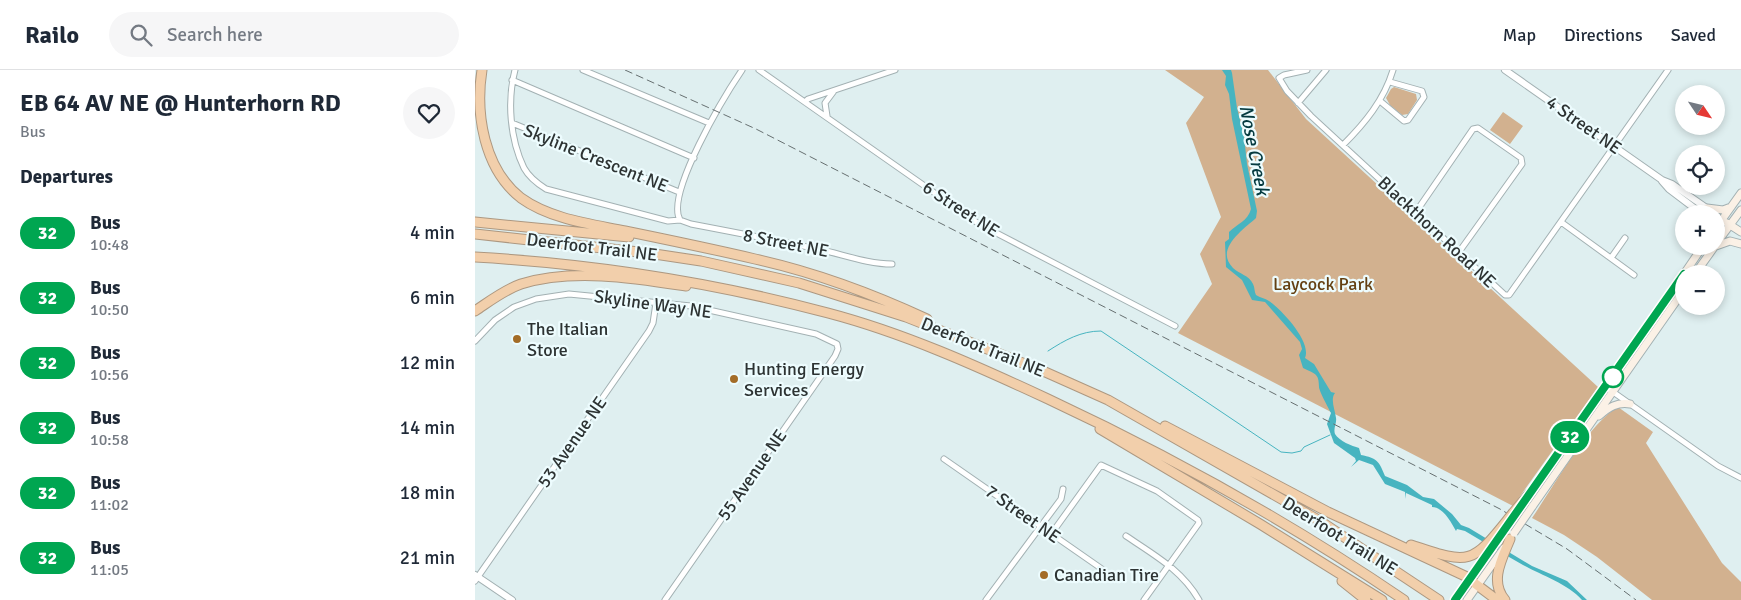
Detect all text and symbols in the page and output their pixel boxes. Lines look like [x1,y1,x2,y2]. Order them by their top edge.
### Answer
search box [109,12,459,57]
text: Railo [25,20,79,50]
icon: search [127,21,155,49]
text: Search here [167,23,263,47]
text: Map [1503,24,1536,46]
text: Directions [1564,24,1643,46]
text: Saved [1671,24,1716,46]
north arrow [1675,85,1725,135]
map controls [1675,85,1725,315]
button: heart [403,87,455,139]
text: EB 64 AV NE @ Hunterhorn RD [20,88,341,118]
street label: 4 Street NE [1542,91,1626,159]
water label: Nose Creek [1233,103,1275,199]
street label: Skyline Crescent NE [520,119,672,197]
text: Bus [20,122,45,142]
button: locate [1675,145,1725,195]
text: Departures [20,165,113,189]
street label: Blackthorn Road NE [1373,172,1501,292]
street label: 6 Street NE [919,176,1003,242]
button: + [1675,205,1725,255]
text: Bus [90,211,121,235]
text: 4 min [410,221,455,245]
text: 32 [38,222,57,244]
street label: 8 Street NE [741,224,831,262]
street label: Deerfoot Trail NE [525,228,659,266]
text: 10:48 [90,235,129,255]
button: − [1675,265,1725,315]
park label: Laycock Park [1273,273,1373,295]
text: Bus [90,276,121,300]
street label: Skyline Way NE [593,285,713,323]
text: 6 min [410,286,455,310]
text: 32 [38,287,57,309]
text: 10:50 [90,300,129,320]
street label: Deerfoot Trail NE [918,312,1048,382]
place label: The Italian Store [527,318,608,361]
marker: The Italian Store [511,333,523,345]
text: Bus [90,341,121,365]
text: 12 min [400,351,455,375]
text: 32 [38,352,57,374]
place label: Hunting Energy Services [744,358,864,401]
text: 10:56 [90,365,129,385]
unlabelled marker [1602,366,1624,388]
marker: Hunting Energy Services [728,373,740,385]
street label: 53 Avenue NE [533,392,611,492]
text: Bus [90,406,121,430]
text: 14 min [400,416,455,440]
text: 32 [38,417,57,439]
line badge: 32 [1547,421,1593,453]
street label: 55 Avenue NE [713,425,791,525]
text: 32 [1560,426,1580,448]
text: 10:58 [90,430,129,450]
text: Bus [90,471,121,495]
street label: 7 Street NE [981,480,1065,548]
text: 18 min [400,481,455,505]
text: 32 [38,482,57,504]
street label: Deerfoot Trail NE [1278,492,1402,580]
text: 11:02 [90,495,129,515]
text: Bus [90,536,121,560]
text: 21 min [400,546,455,570]
text: 32 [38,547,57,569]
text: 11:05 [90,560,129,580]
place label: Canadian Tire [1054,564,1159,586]
marker: Canadian Tire [1038,569,1050,581]

